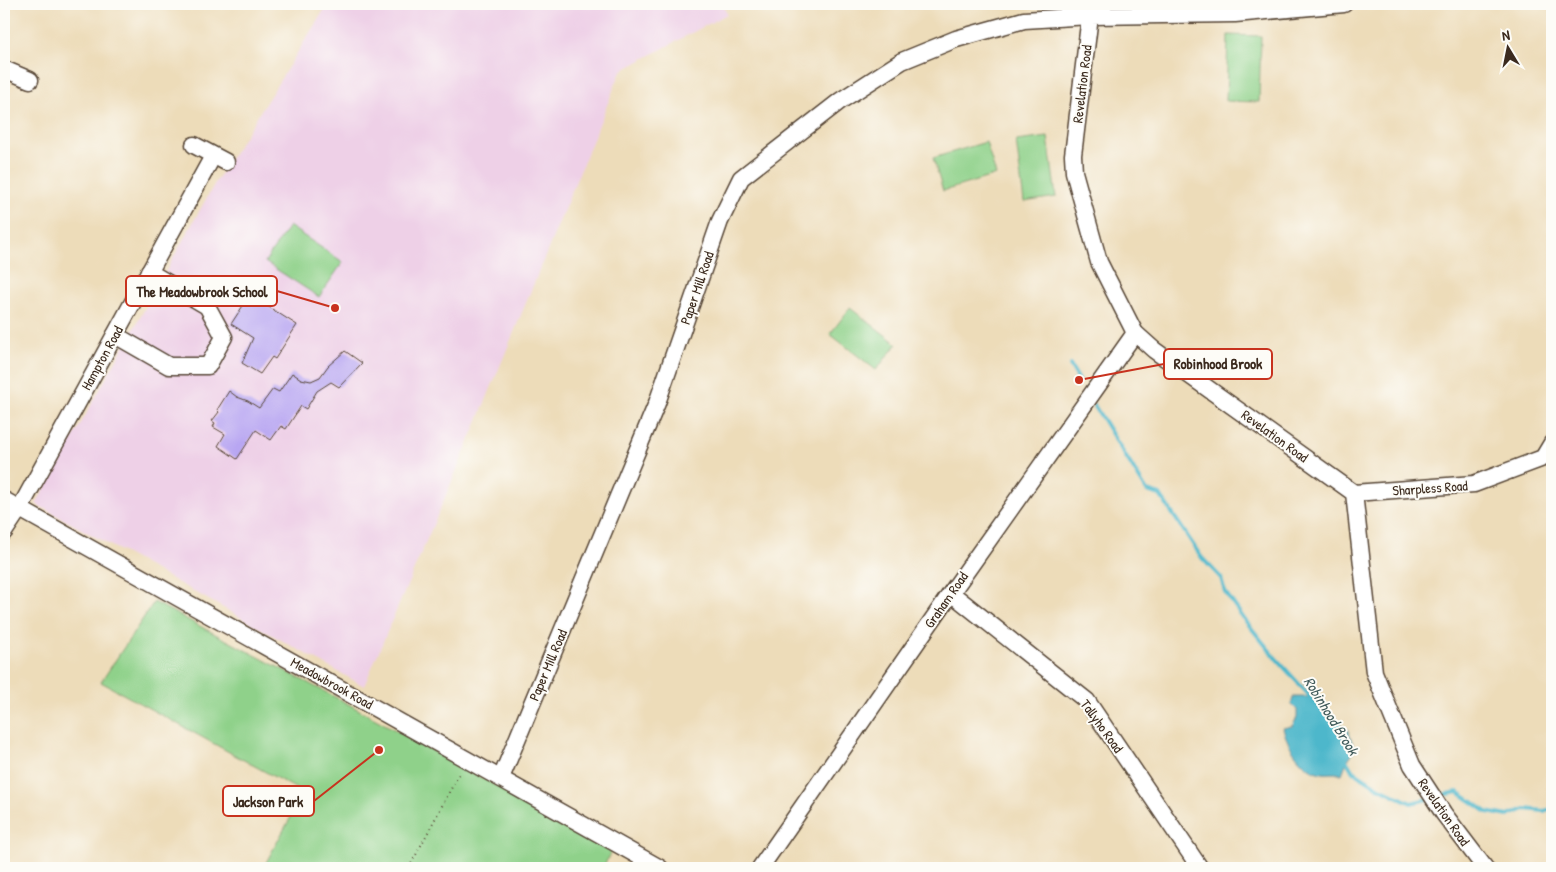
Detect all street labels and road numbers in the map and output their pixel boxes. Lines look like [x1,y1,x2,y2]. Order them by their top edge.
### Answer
street label: Revelation Road [1067,43,1096,124]
street label: Paper Mill Road [675,248,719,327]
street label: Hampton Road [76,322,128,394]
street label: Revelation Road [1238,405,1313,467]
street label: Sharpless Road [1392,475,1469,501]
street label: Graham Road [919,567,972,632]
street label: Paper Mill Road [524,626,572,704]
street label: Meadowbrook Road [288,652,377,713]
street label: Tallyho Road [1076,695,1129,757]
street label: Revelation Road [1414,774,1475,850]

